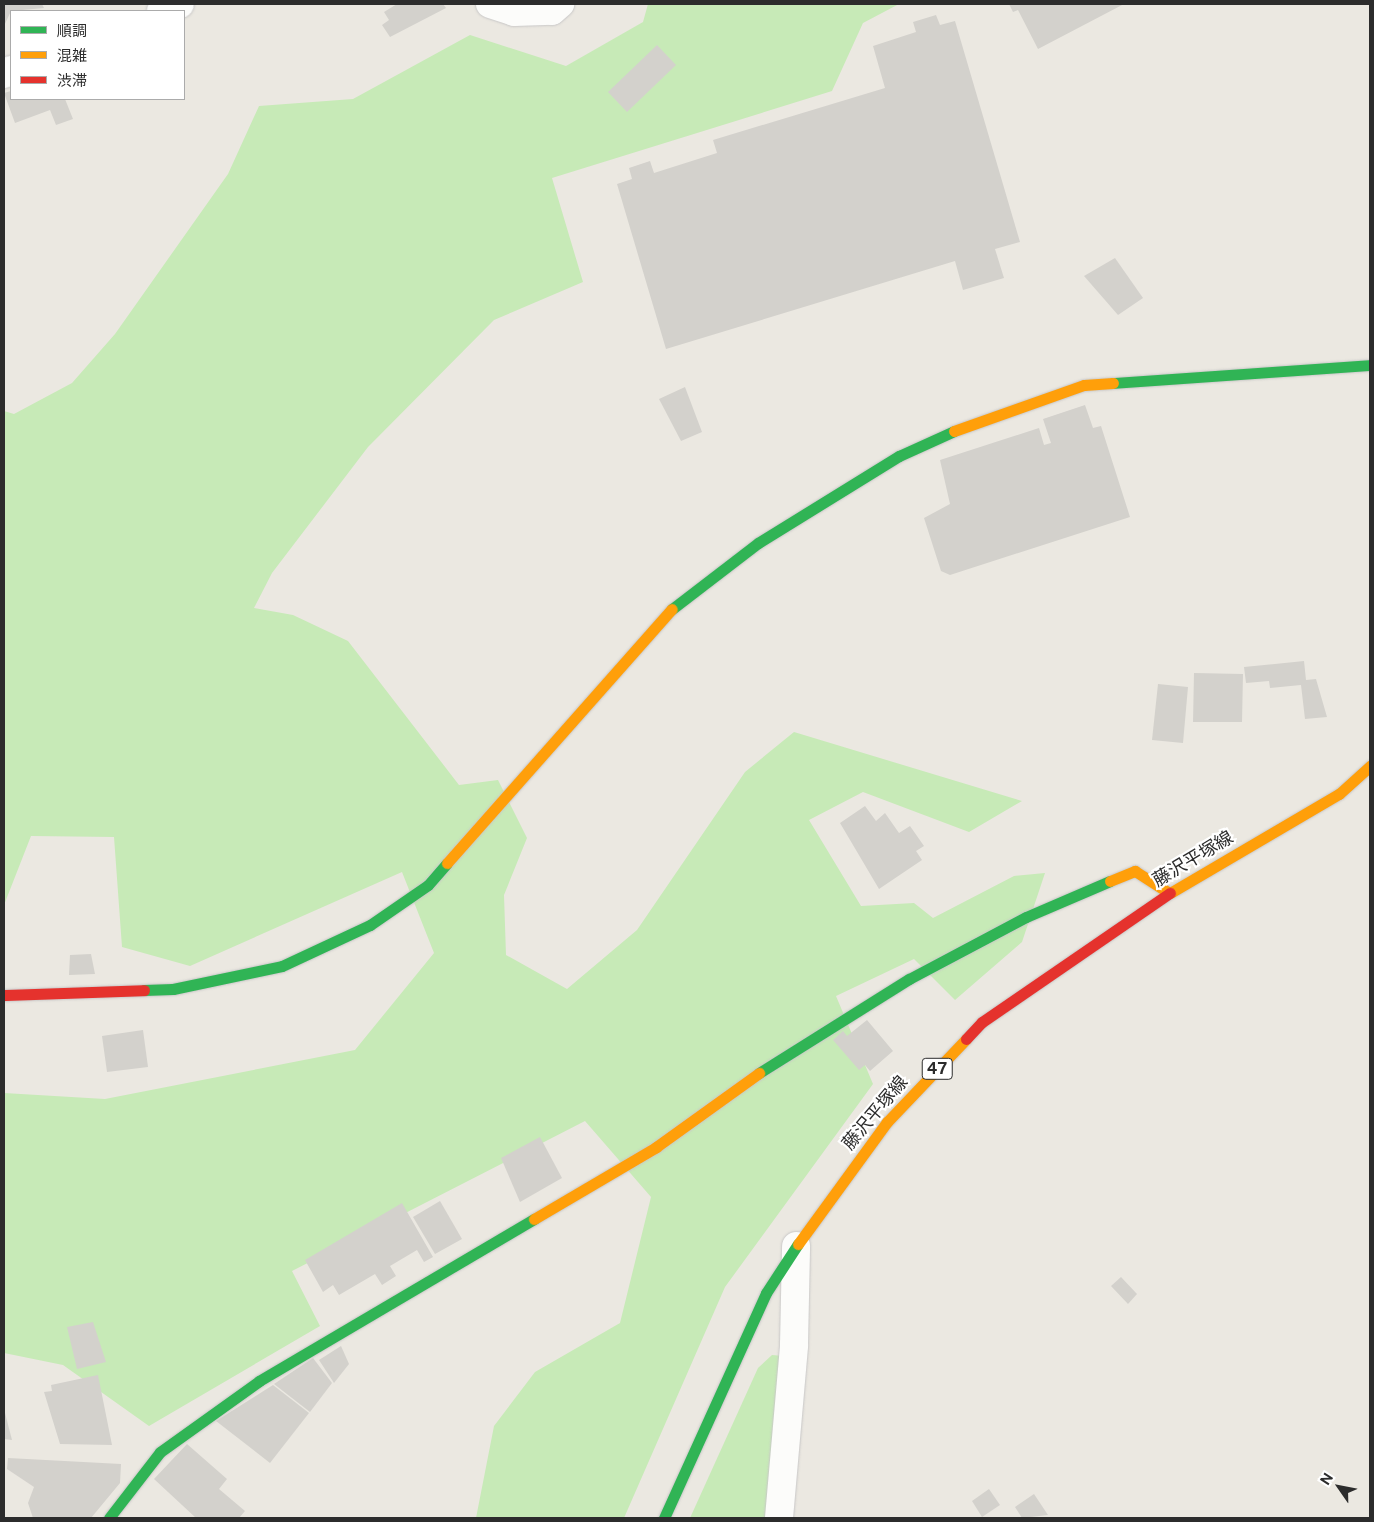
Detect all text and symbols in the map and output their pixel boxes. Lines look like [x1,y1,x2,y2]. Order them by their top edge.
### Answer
legend [10,10,185,100]
text: 順調 [57,22,87,39]
text: 混雑 [57,47,87,64]
text: 渋滞 [57,72,87,89]
street label: 藤沢平塚線 [1149,827,1237,891]
road number: 47 [921,1056,953,1082]
street label: 藤沢平塚線 [838,1072,912,1154]
north arrow [1314,1462,1364,1512]
text: N [1317,1470,1336,1488]

